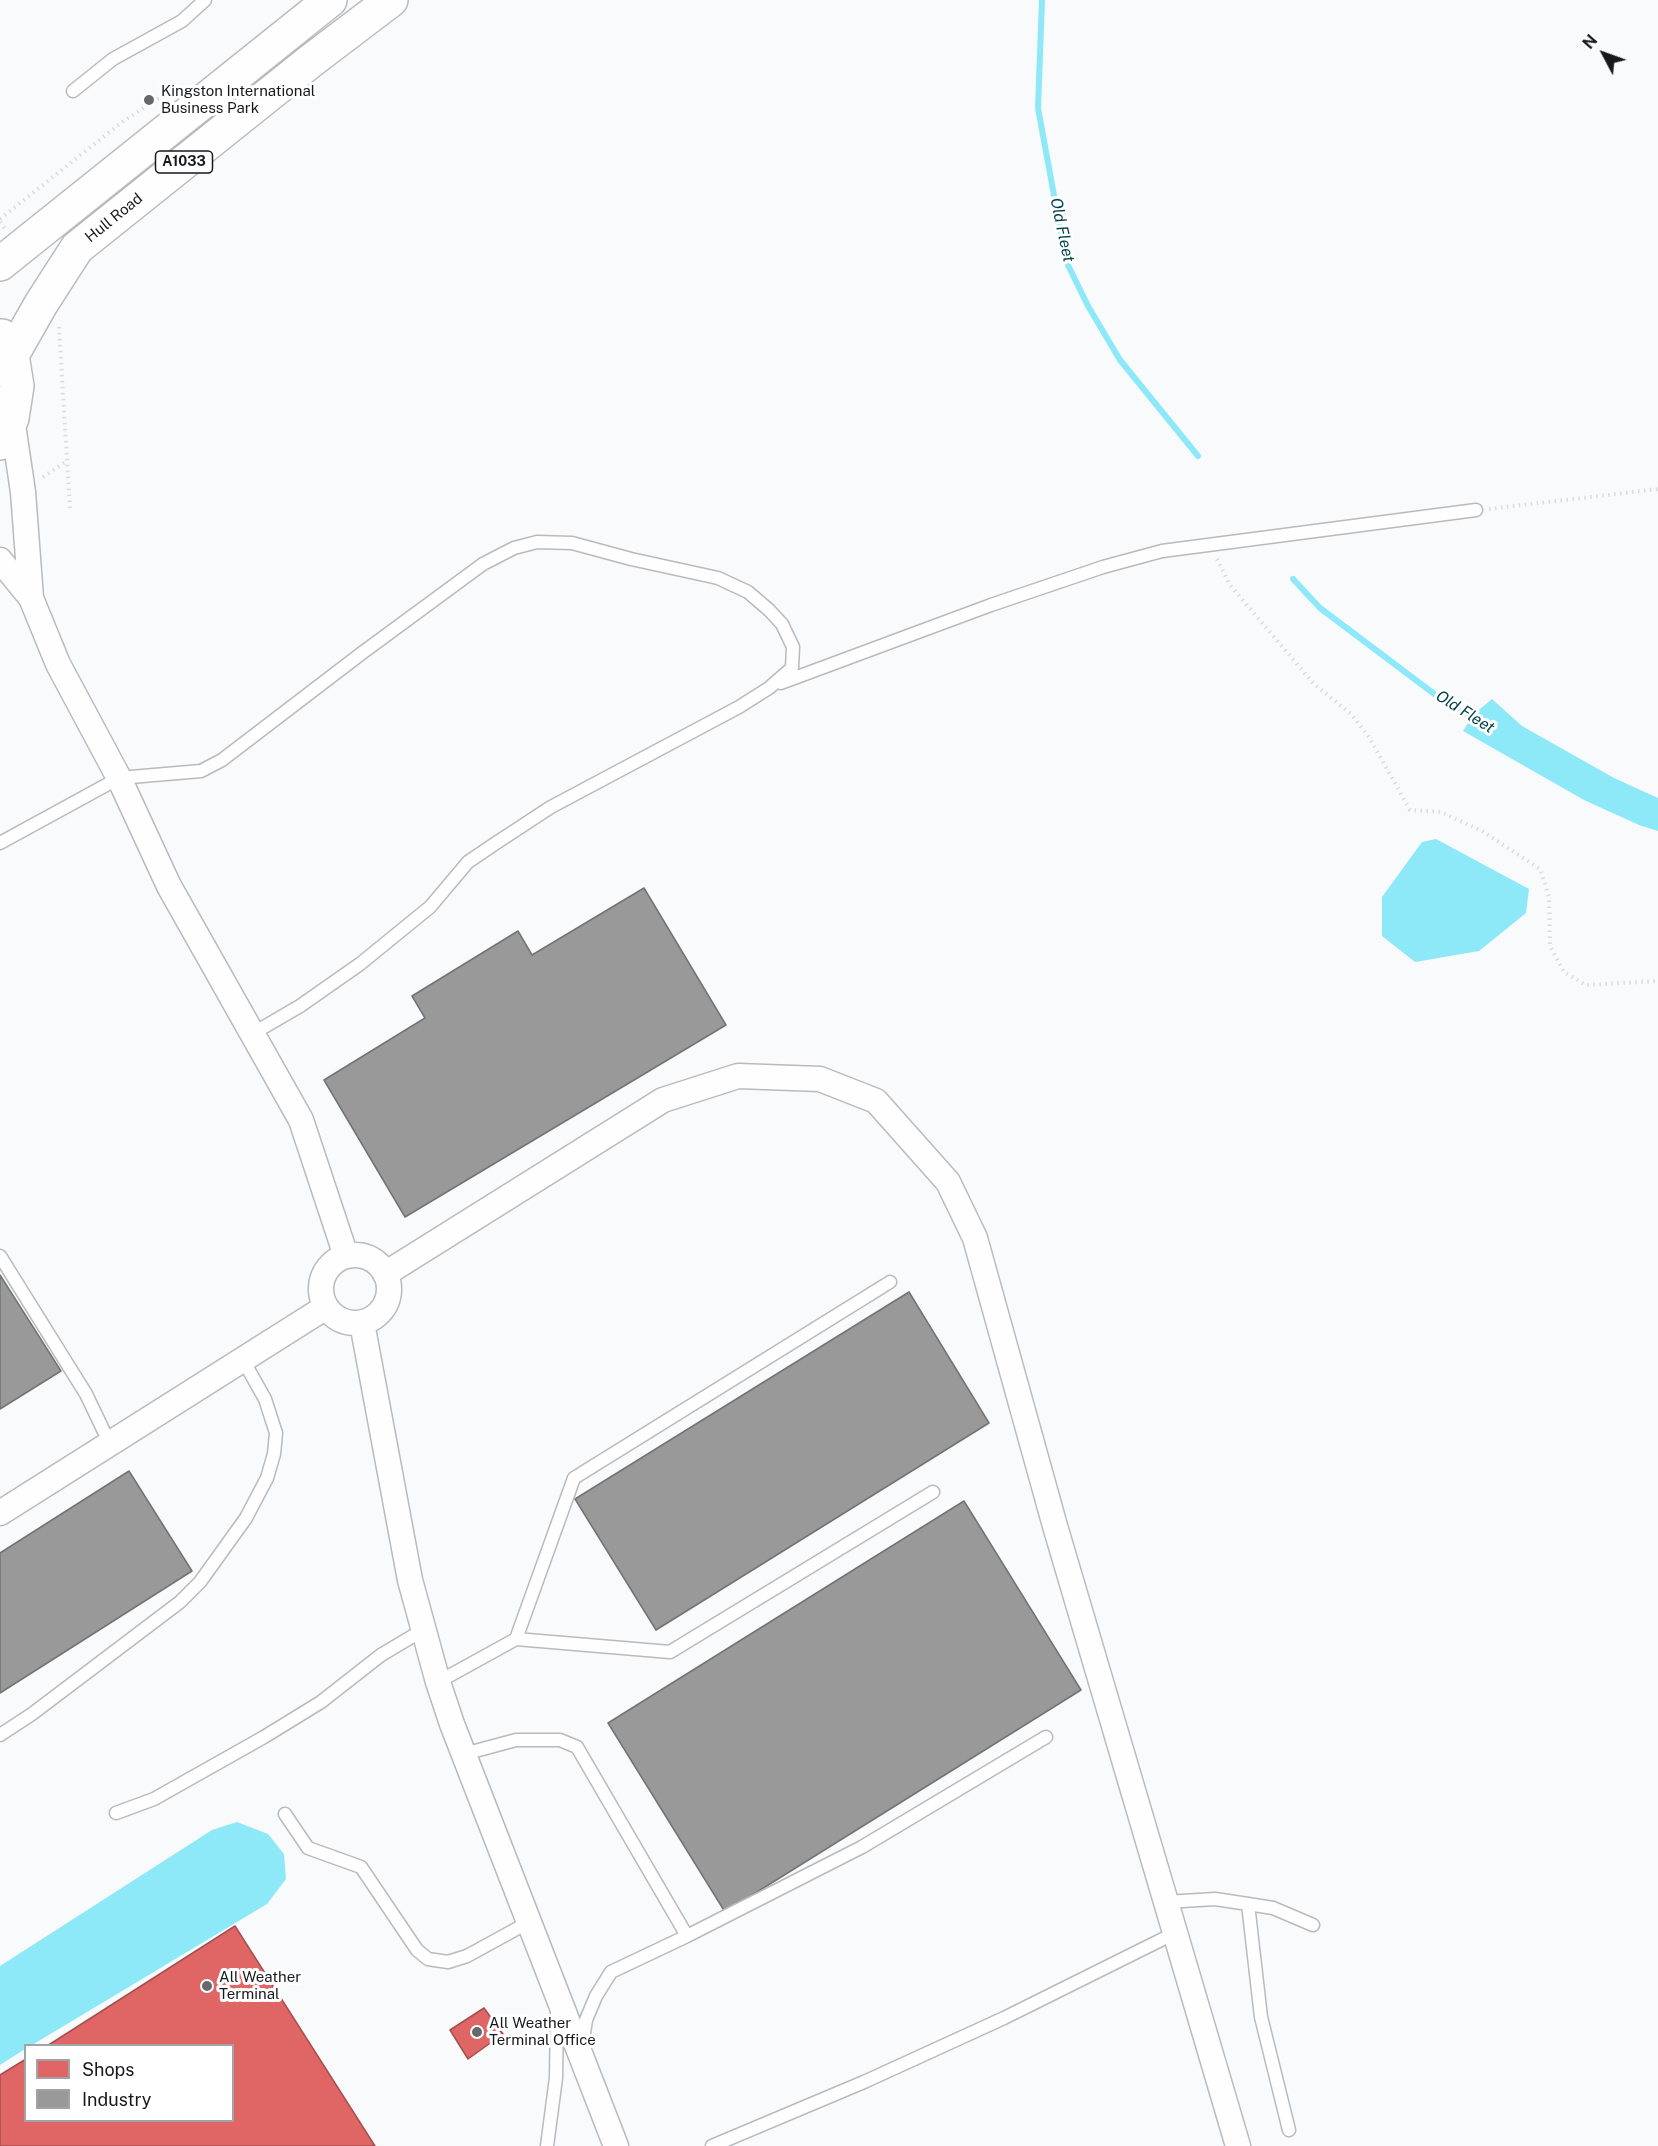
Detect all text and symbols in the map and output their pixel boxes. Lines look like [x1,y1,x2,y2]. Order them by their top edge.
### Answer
north arrow [1574,24,1634,84]
text: N [1579,31,1601,53]
place label: Kingston International Business Park [161,82,315,117]
marker: Kingston International Business Park [142,93,156,107]
road number: A1033 [156,151,213,173]
street label: Hull Road [82,190,146,246]
water label: Old Fleet [1046,196,1078,264]
water label: Old Fleet [1432,687,1498,737]
place label: All Weather Terminal [219,1968,301,2003]
marker: All Weather Terminal [200,1979,214,1993]
place label: All Weather Terminal Office [489,2014,596,2049]
marker: All Weather Terminal Office [470,2025,484,2039]
legend [24,2044,234,2122]
text: Shops [82,2059,134,2080]
text: Industry [82,2089,151,2110]

